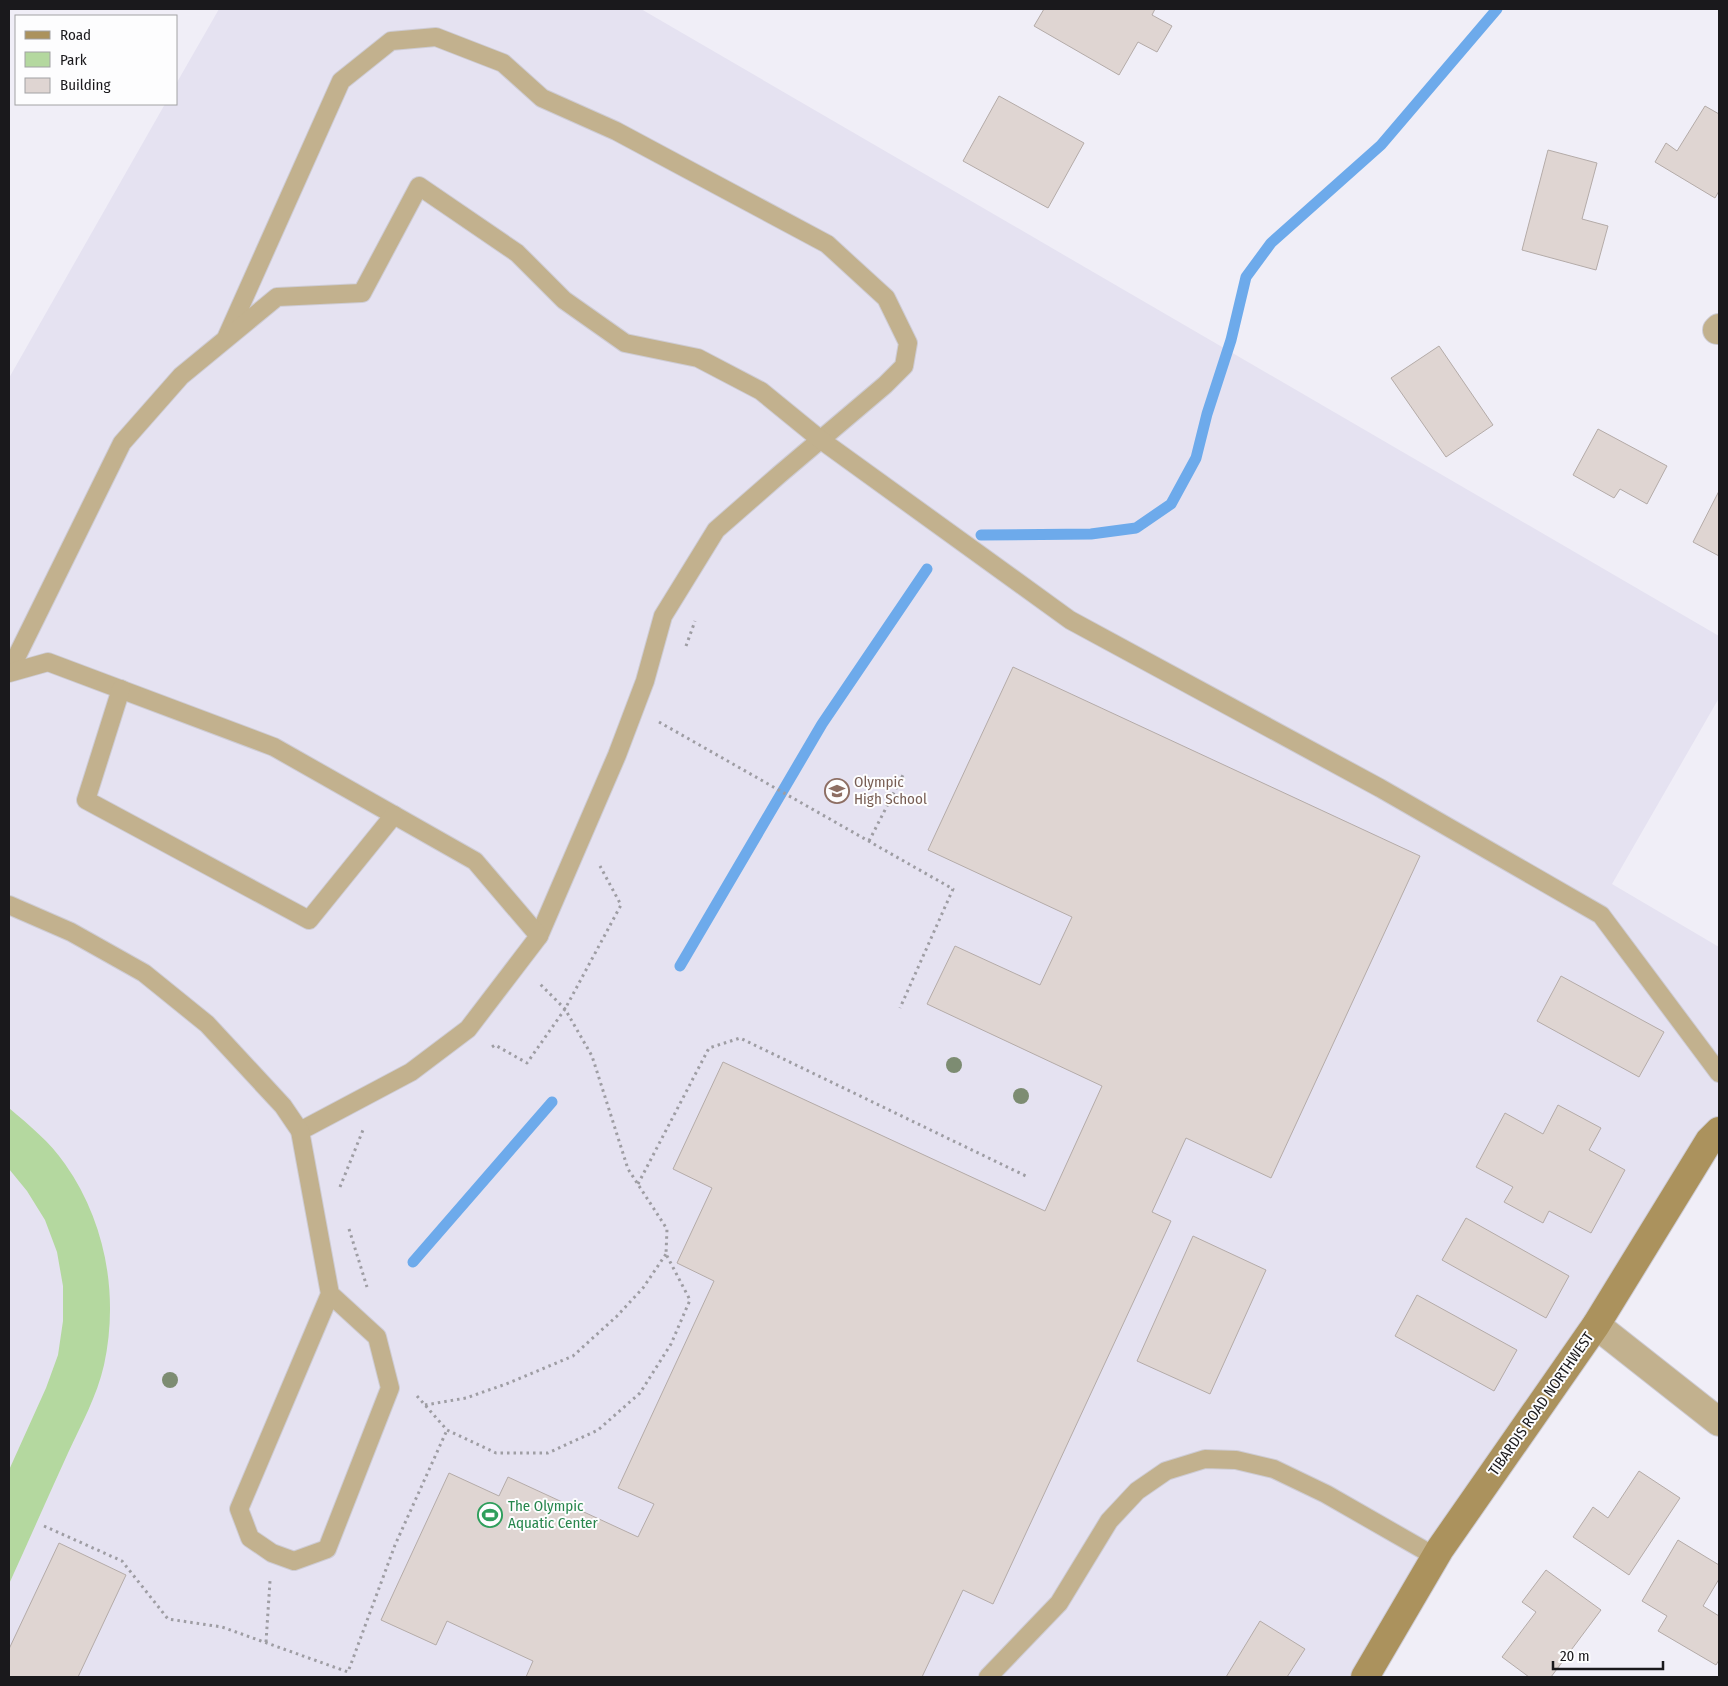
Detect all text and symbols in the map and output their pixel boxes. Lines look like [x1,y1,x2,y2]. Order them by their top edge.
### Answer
legend [15,15,178,105]
text: Road [60,26,91,44]
text: Park [60,51,87,69]
text: Building [60,76,111,94]
place label: Olympic High School [854,773,927,808]
school or university icon: Olympic High School [824,778,850,804]
street label: TIBARDIS ROAD NORTHWEST [1485,1329,1597,1479]
place label: The Olympic Aquatic Center [508,1497,598,1532]
sports icon: The Olympic Aquatic Center [477,1502,503,1528]
scale bar [1553,1638,1663,1670]
text: 20 m [1560,1647,1590,1665]

